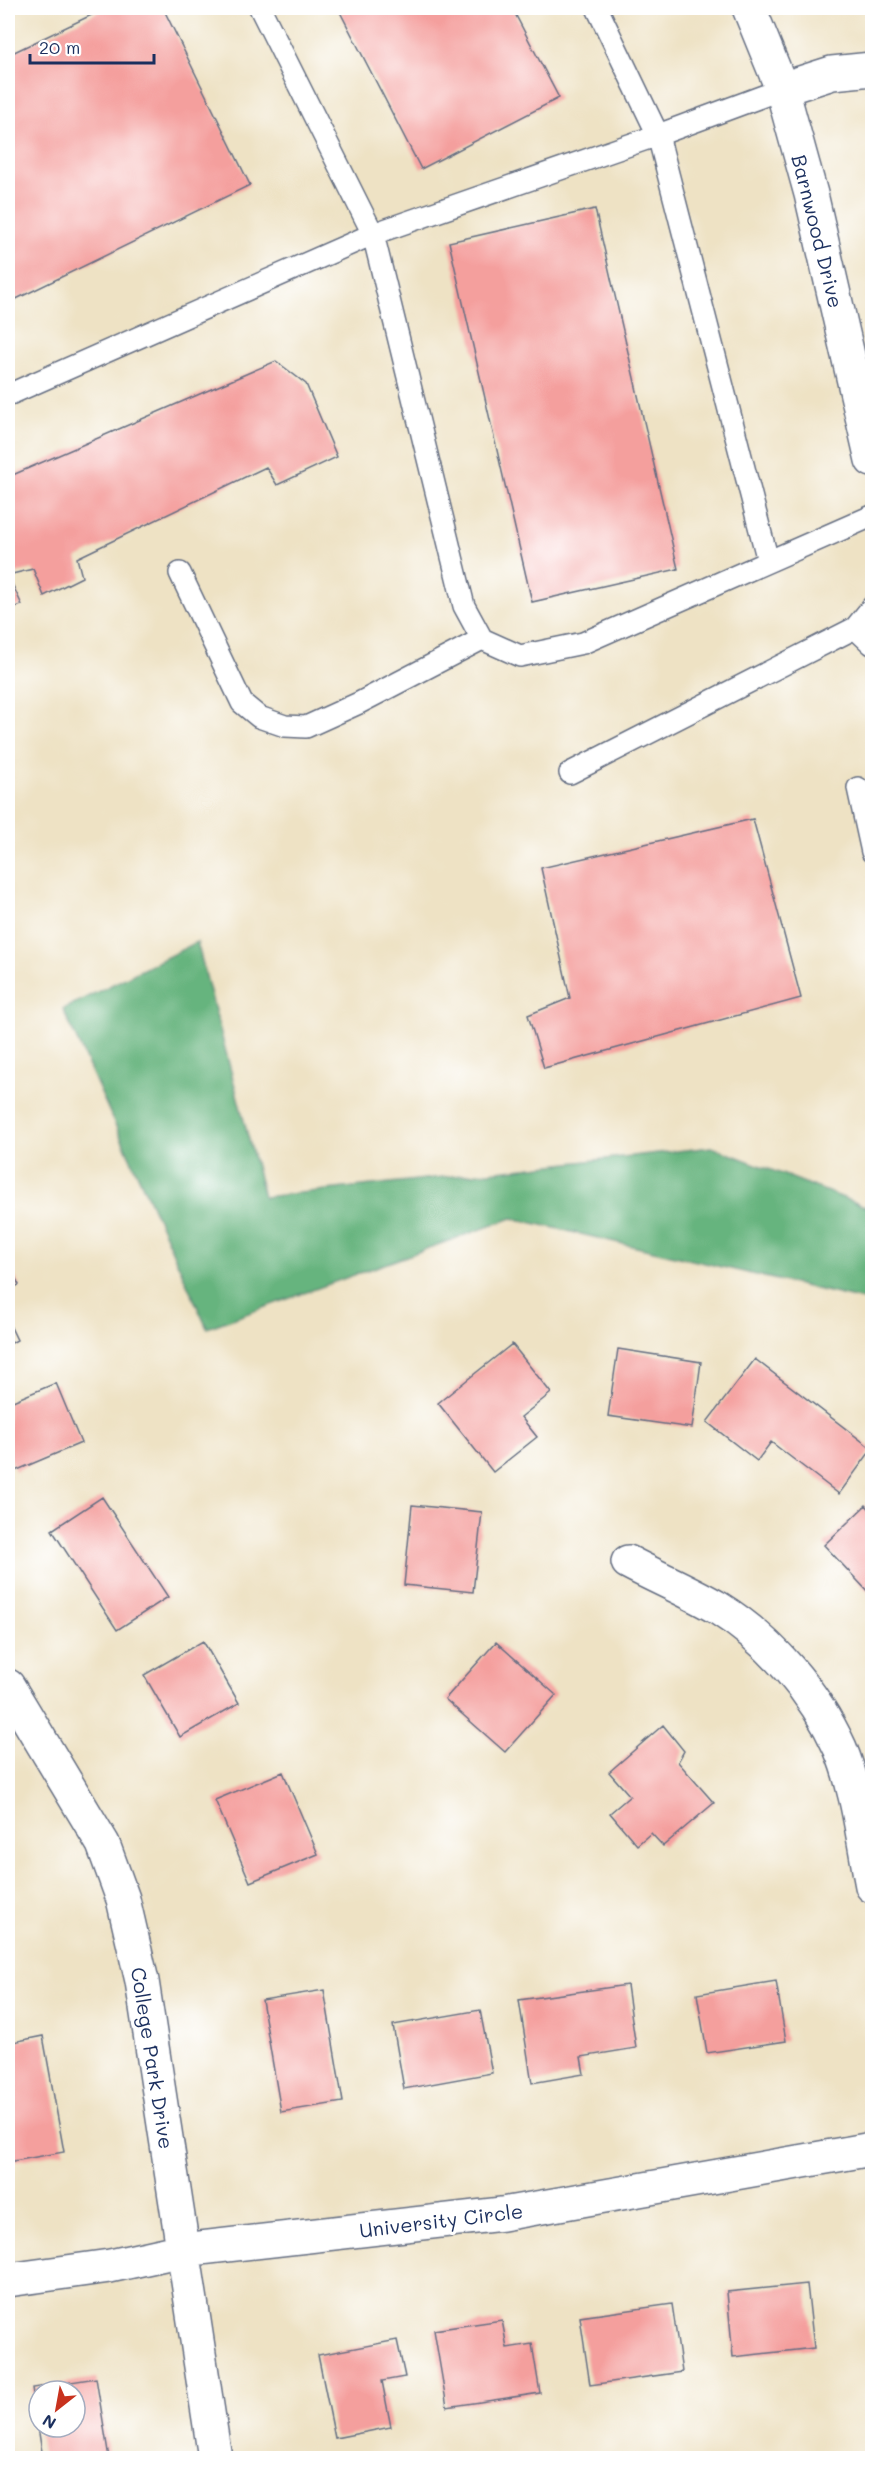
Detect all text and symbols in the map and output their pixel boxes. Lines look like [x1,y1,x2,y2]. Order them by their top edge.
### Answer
scale bar [30,27,154,65]
text: 20 m [39,35,80,59]
street label: Barnwood Drive [786,152,850,310]
street label: College Park Drive [126,1965,180,2151]
street label: University Circle [358,2197,524,2243]
north arrow [27,2379,87,2439]
text: N [38,2410,60,2434]

